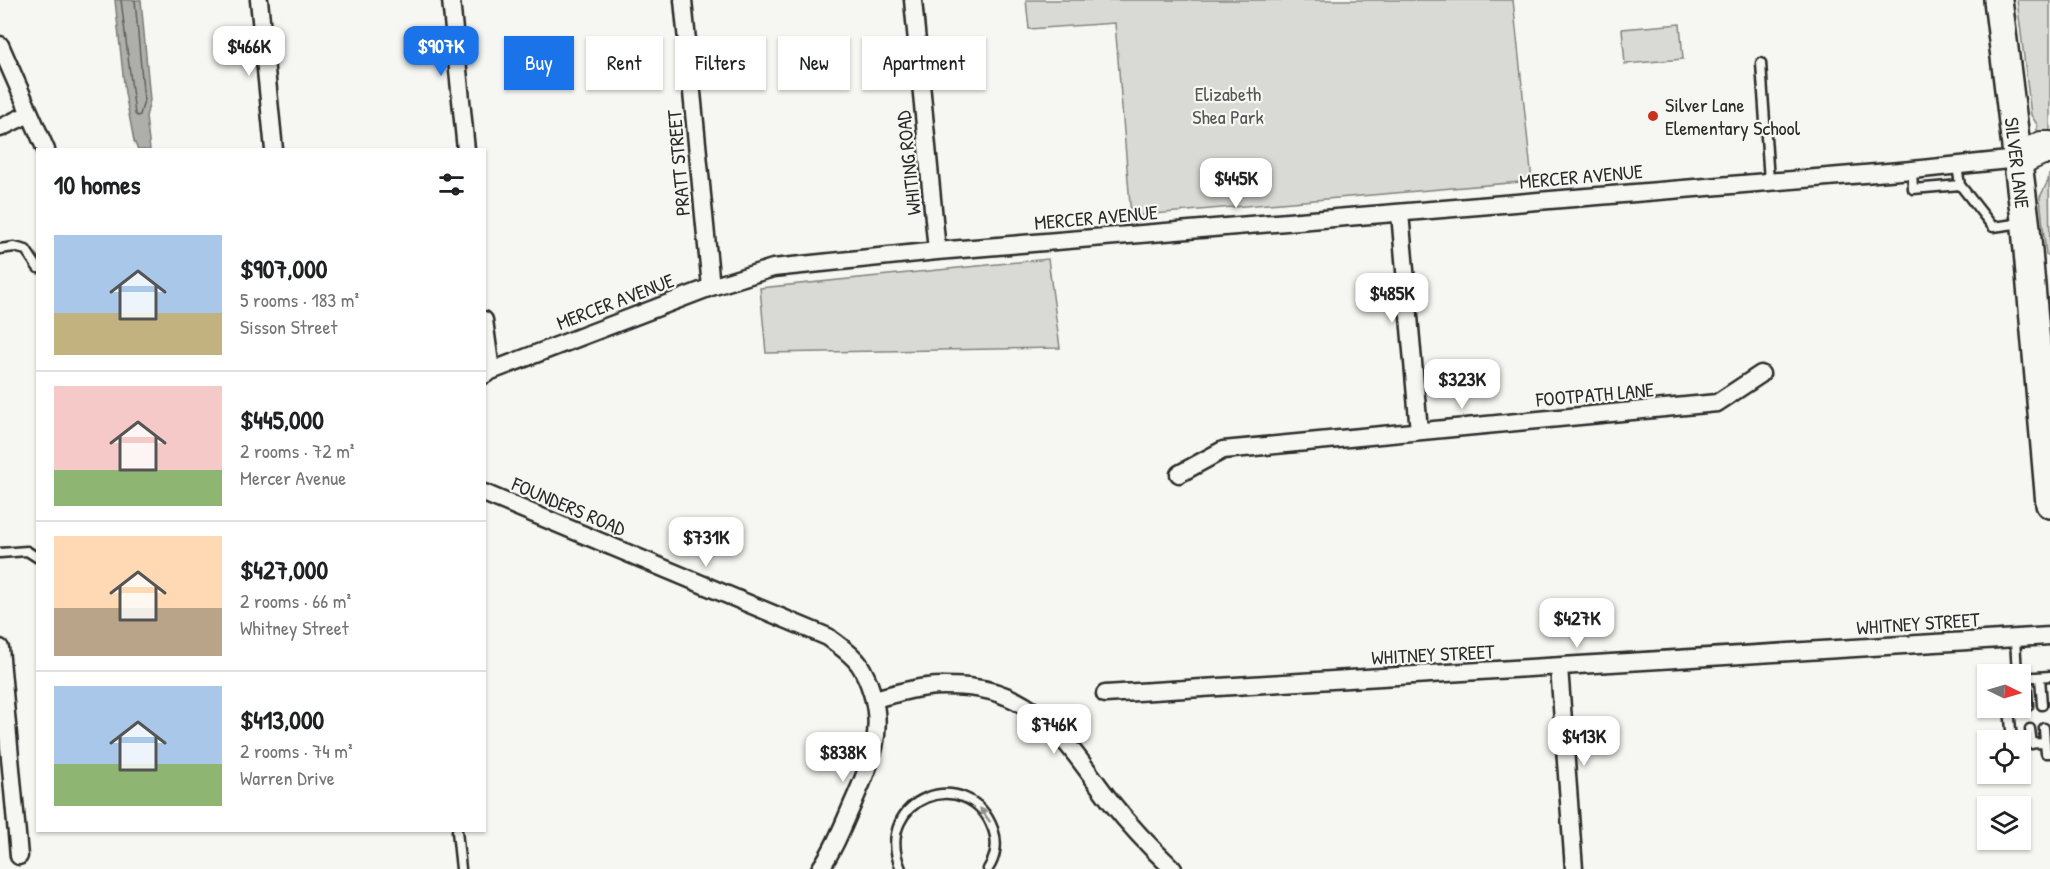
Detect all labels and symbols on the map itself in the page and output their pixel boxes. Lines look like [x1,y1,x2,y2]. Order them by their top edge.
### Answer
pin: $466K [207,26,291,77]
pin: $907K [399,26,483,77]
park label: Elizabeth Shea Park [1192,80,1264,130]
place label: Silver Lane Elementary School [1665,91,1801,141]
street label: PRATT STREET [660,108,696,217]
street label: WHITING ROAD [889,109,927,216]
marker: Silver Lane Elementary School [1646,109,1660,123]
street label: SILVER LANE [1999,116,2037,210]
street label: MERCER AVENUE [1518,157,1644,195]
pin: $445K [1194,158,1278,209]
street label: MERCER AVENUE [1033,198,1159,236]
street label: MERCER AVENUE [552,266,678,336]
pin: $485K [1350,273,1434,324]
pin: $323K [1420,359,1504,410]
street label: FOOTPATH LANE [1534,375,1655,413]
street label: FOUNDERS ROAD [507,470,630,542]
pin: $731K [664,517,748,568]
pin: $427K [1535,598,1619,649]
street label: WHITNEY STREET [1856,605,1981,641]
street label: WHITNEY STREET [1371,637,1496,671]
north arrow [1977,664,2031,718]
pin: $746K [1012,704,1096,755]
pin: $413K [1542,716,1626,767]
pin: $838K [801,732,885,783]
one-way arrow [979,807,991,823]

